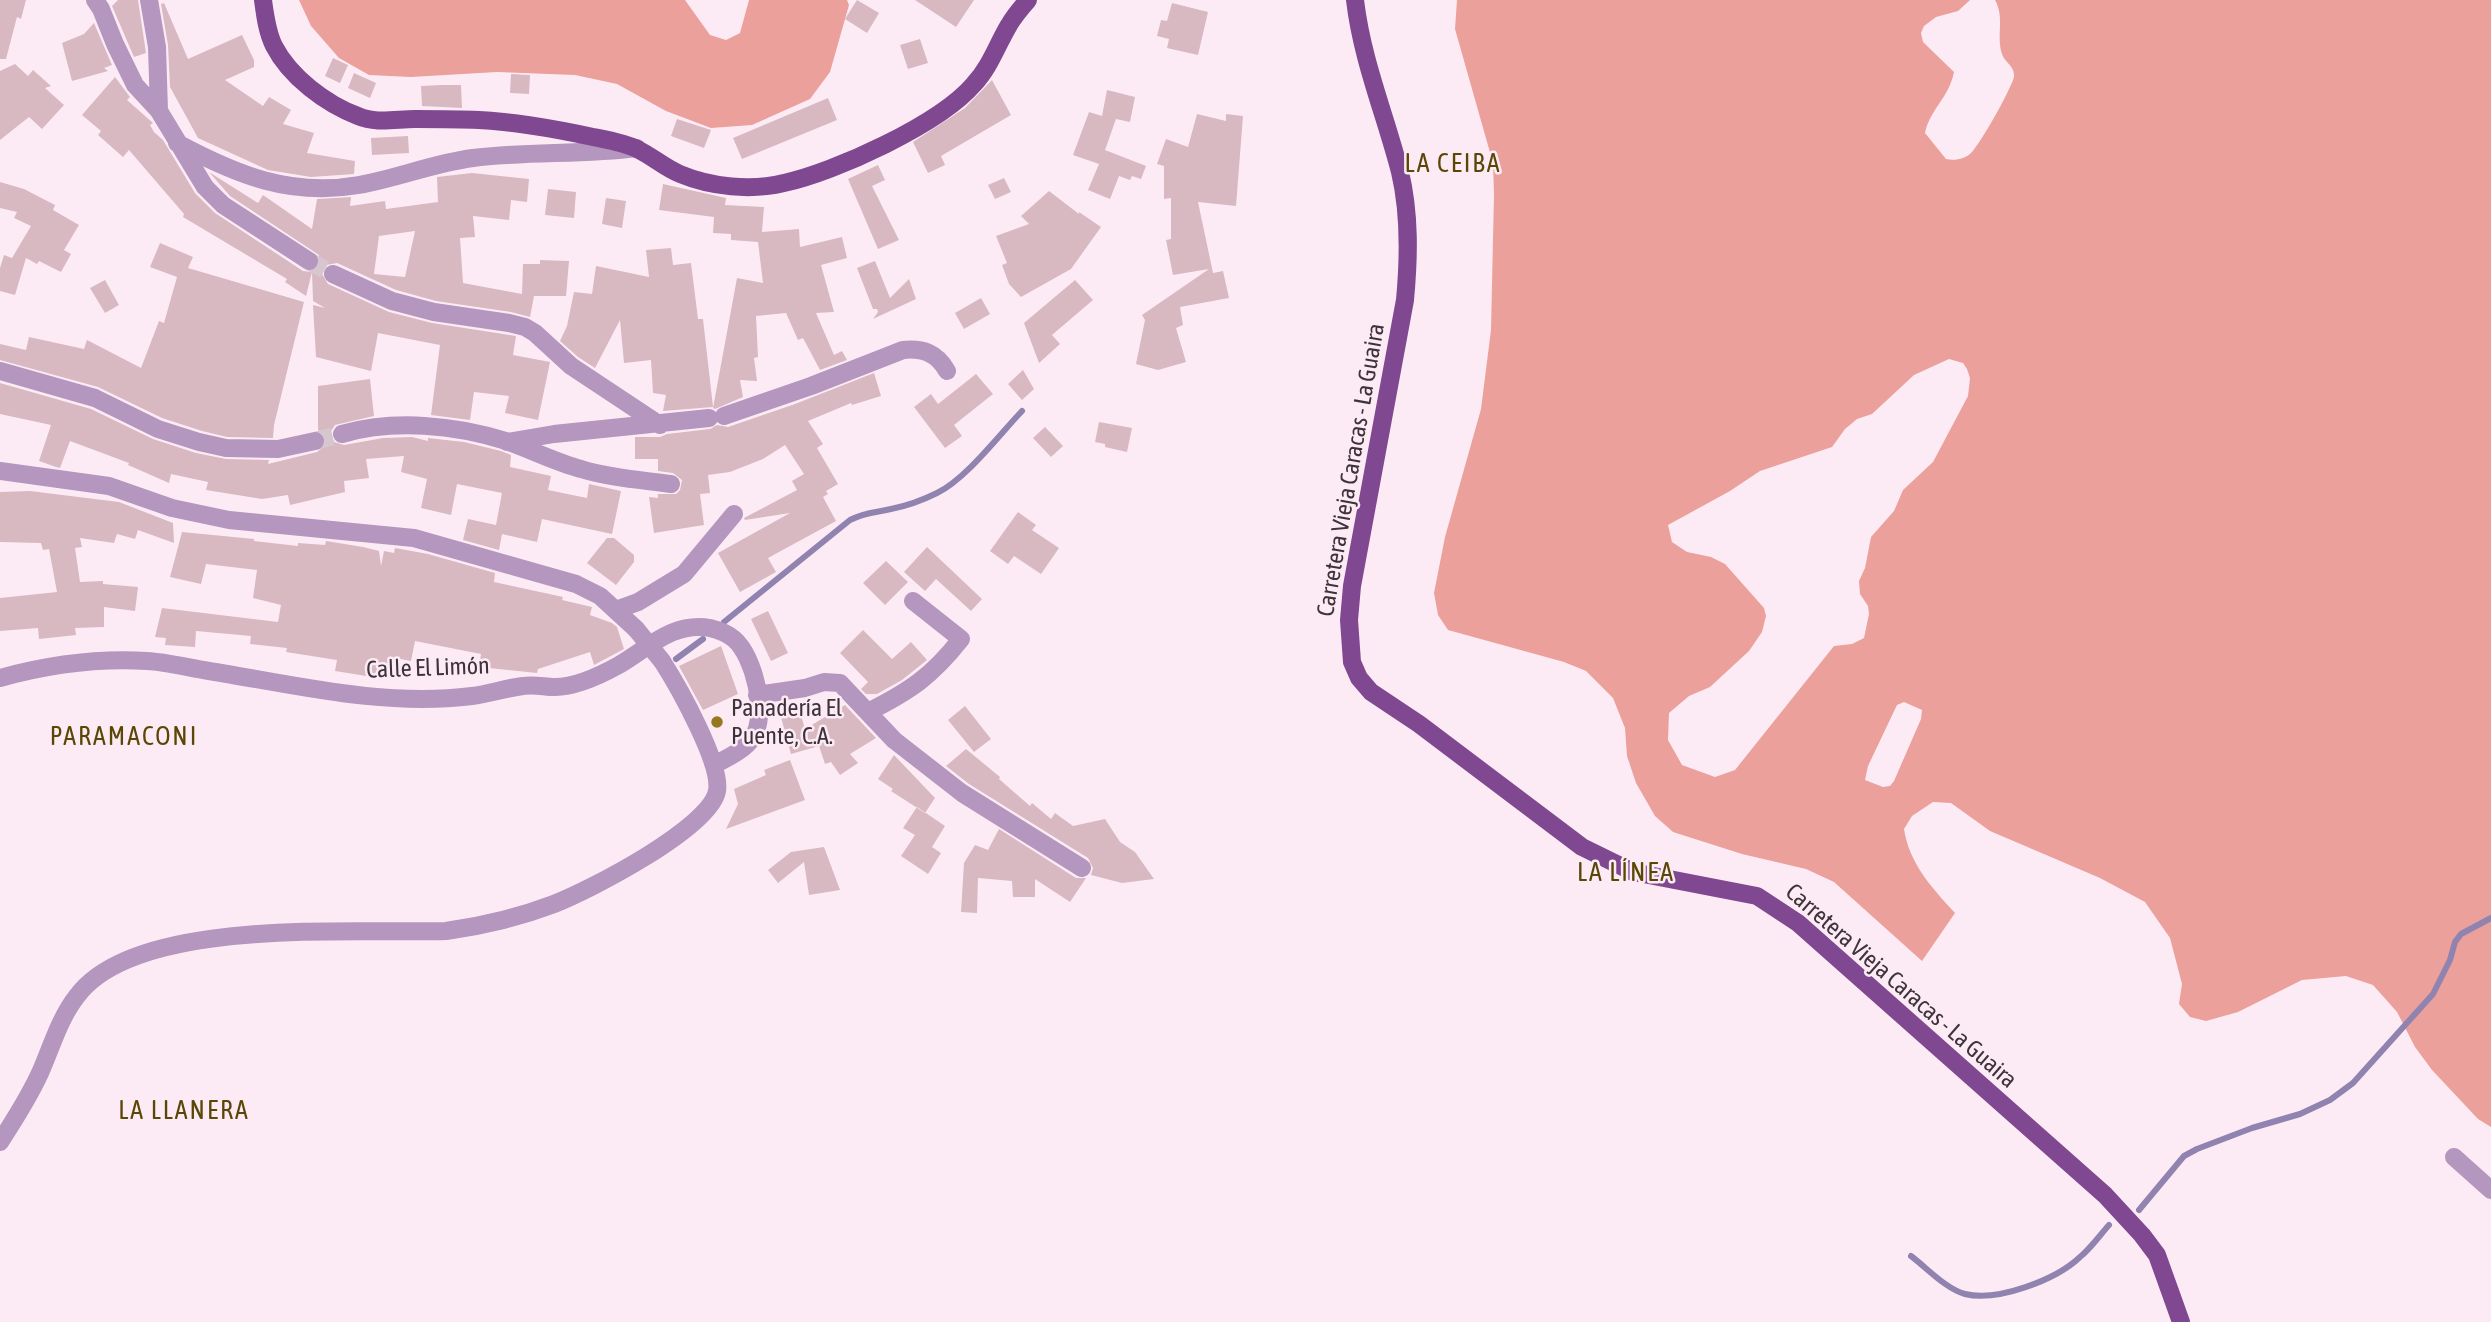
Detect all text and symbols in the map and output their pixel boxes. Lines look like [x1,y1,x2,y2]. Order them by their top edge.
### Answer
district label: LA CEIBA [1406,148,1500,180]
street label: Carretera Vieja Caracas - La Guaira [1311,321,1391,619]
street label: Calle El Limón [366,651,490,685]
place label: Panadería El Puente, C.A. [731,694,842,750]
marker: Panadería El Puente, C.A. [709,714,725,730]
district label: PARAMACONI [51,721,197,753]
district label: LA LÍNEA [1578,857,1674,889]
street label: Carretera Vieja Caracas - La Guaira [1779,878,2023,1094]
district label: LA LLANERA [120,1095,248,1127]

